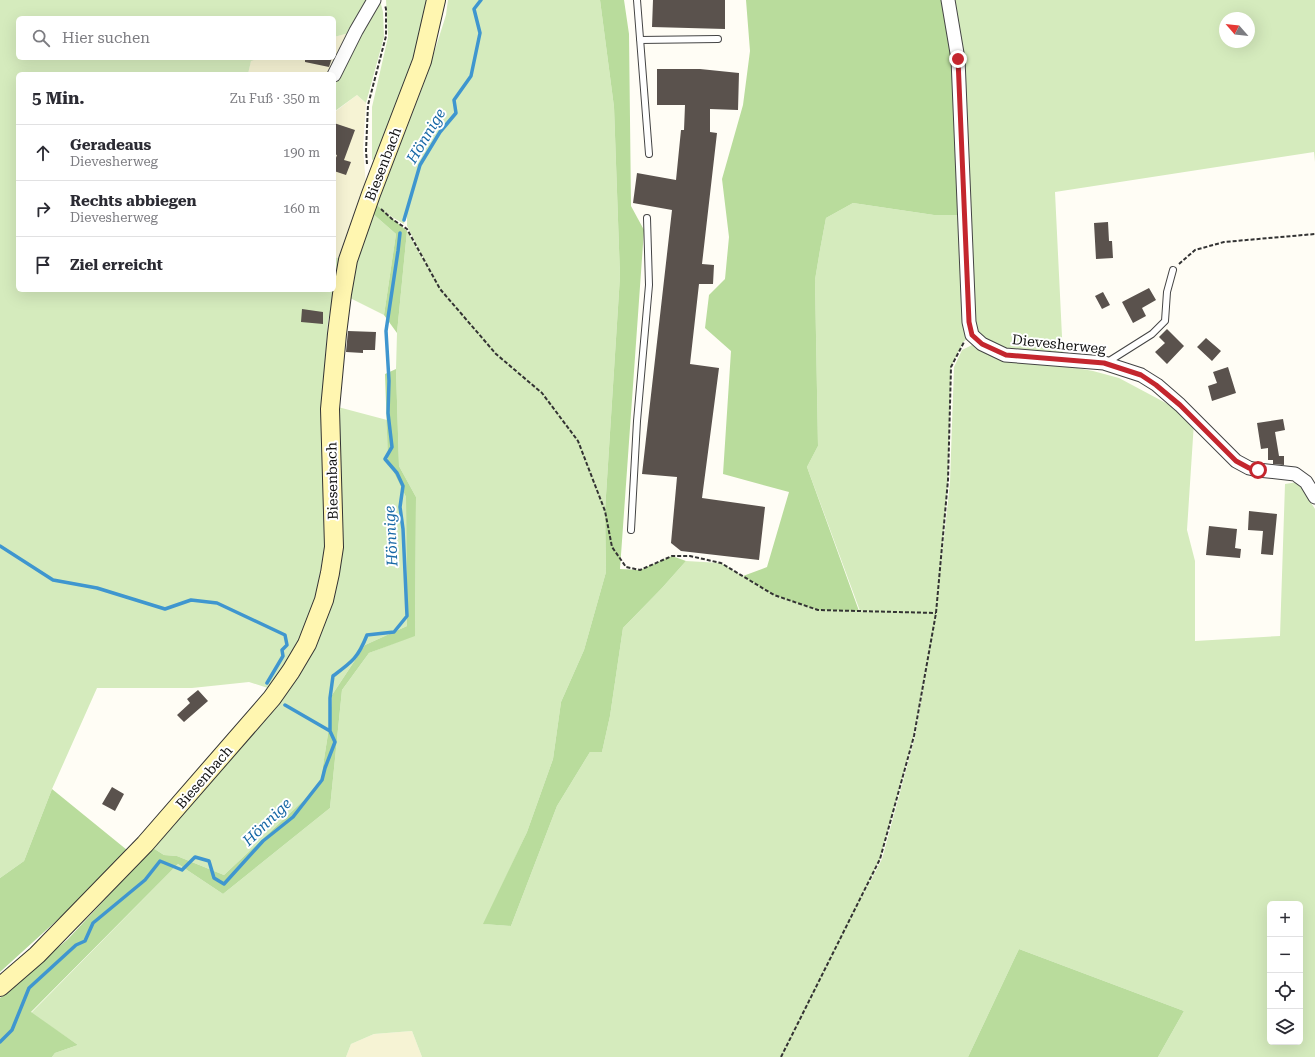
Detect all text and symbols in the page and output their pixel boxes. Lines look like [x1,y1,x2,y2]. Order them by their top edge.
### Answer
north arrow [1219,12,1255,48]
search box [16,16,336,60]
icon: search [30,27,52,49]
text: Hier suchen [62,29,150,47]
route end [949,50,967,68]
text: 5 Min. [32,88,85,108]
text: Zu Fuß · 350 m [230,91,320,106]
water label: Hönnige [402,105,450,168]
street label: Biesenbach [362,125,404,203]
text: Geradeaus [70,136,151,154]
icon: ahead [32,142,54,164]
text: 190 m [283,145,320,160]
text: Dievesherweg [70,154,158,169]
text: Rechts abbiegen [70,192,197,210]
icon: right [32,198,54,220]
text: 160 m [283,201,320,216]
text: Dievesherweg [70,210,158,225]
icon: arrive [32,254,54,276]
text: Ziel erreicht [70,256,163,274]
street label: Dievesherweg [1011,331,1107,357]
street label: Biesenbach [323,442,341,520]
route start [1249,461,1267,479]
water label: Hönnige [380,505,402,568]
street label: Biesenbach [172,742,236,812]
water label: Hönnige [238,794,295,850]
map controls [1267,901,1303,1045]
button: + [1267,901,1303,937]
button: − [1267,937,1303,973]
button: locate [1267,973,1303,1009]
button: layers [1267,1009,1303,1045]

